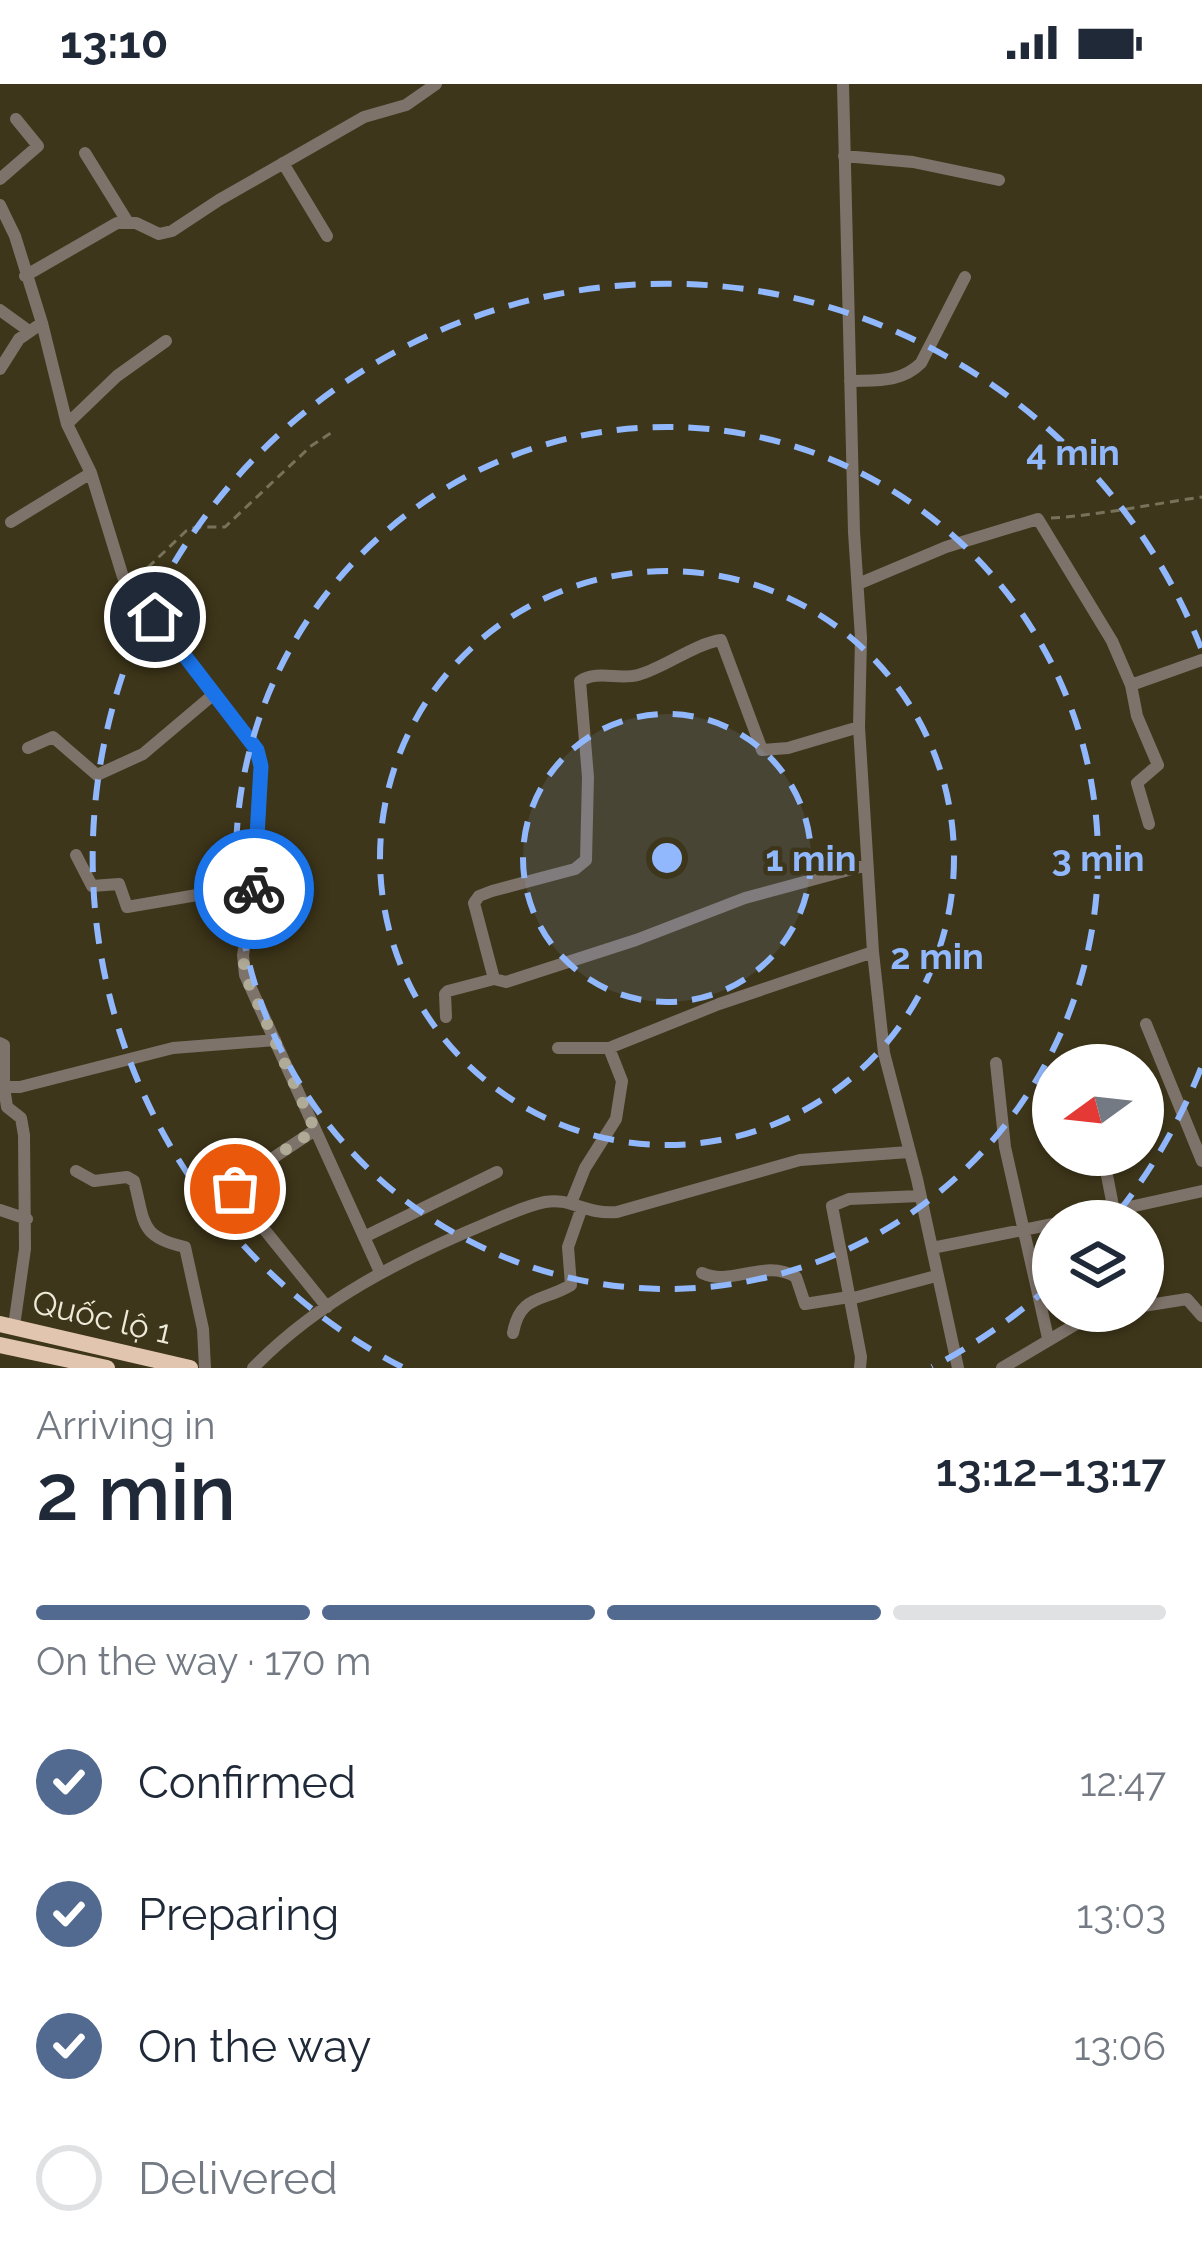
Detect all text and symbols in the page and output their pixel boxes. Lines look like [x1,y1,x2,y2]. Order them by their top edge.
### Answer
text: 13:10 [60,16,168,69]
text: 4 min [1026,431,1120,473]
pin [104,566,206,668]
icon: home [122,584,188,650]
courier [194,829,314,949]
centre of rings [646,837,688,879]
text: 1 min [766,837,856,879]
text: 3 min [1051,837,1145,879]
icon: bike [221,856,287,922]
text: 2 min [890,935,984,977]
north arrow [1032,1044,1164,1176]
map controls [1032,1044,1164,1332]
pin [184,1138,286,1240]
icon: bag [202,1156,268,1222]
button: layers [1032,1200,1164,1332]
street label: Quốc lộ 1 [29,1282,175,1352]
text: Arriving in [36,1402,216,1448]
text: 13:12–13:17 [936,1444,1166,1497]
text: 2 min [36,1447,236,1538]
text: On the way · 170 m [36,1638,371,1684]
icon: check [36,1749,102,1815]
text: Confirmed [138,1756,356,1809]
text: 12:47 [1080,1759,1166,1805]
icon: check [36,1881,102,1947]
text: Preparing [138,1888,339,1941]
text: 13:03 [1076,1891,1166,1937]
icon: check [36,2013,102,2079]
text: On the way [138,2020,372,2073]
text: 13:06 [1074,2023,1166,2069]
text: Delivered [138,2152,338,2205]

